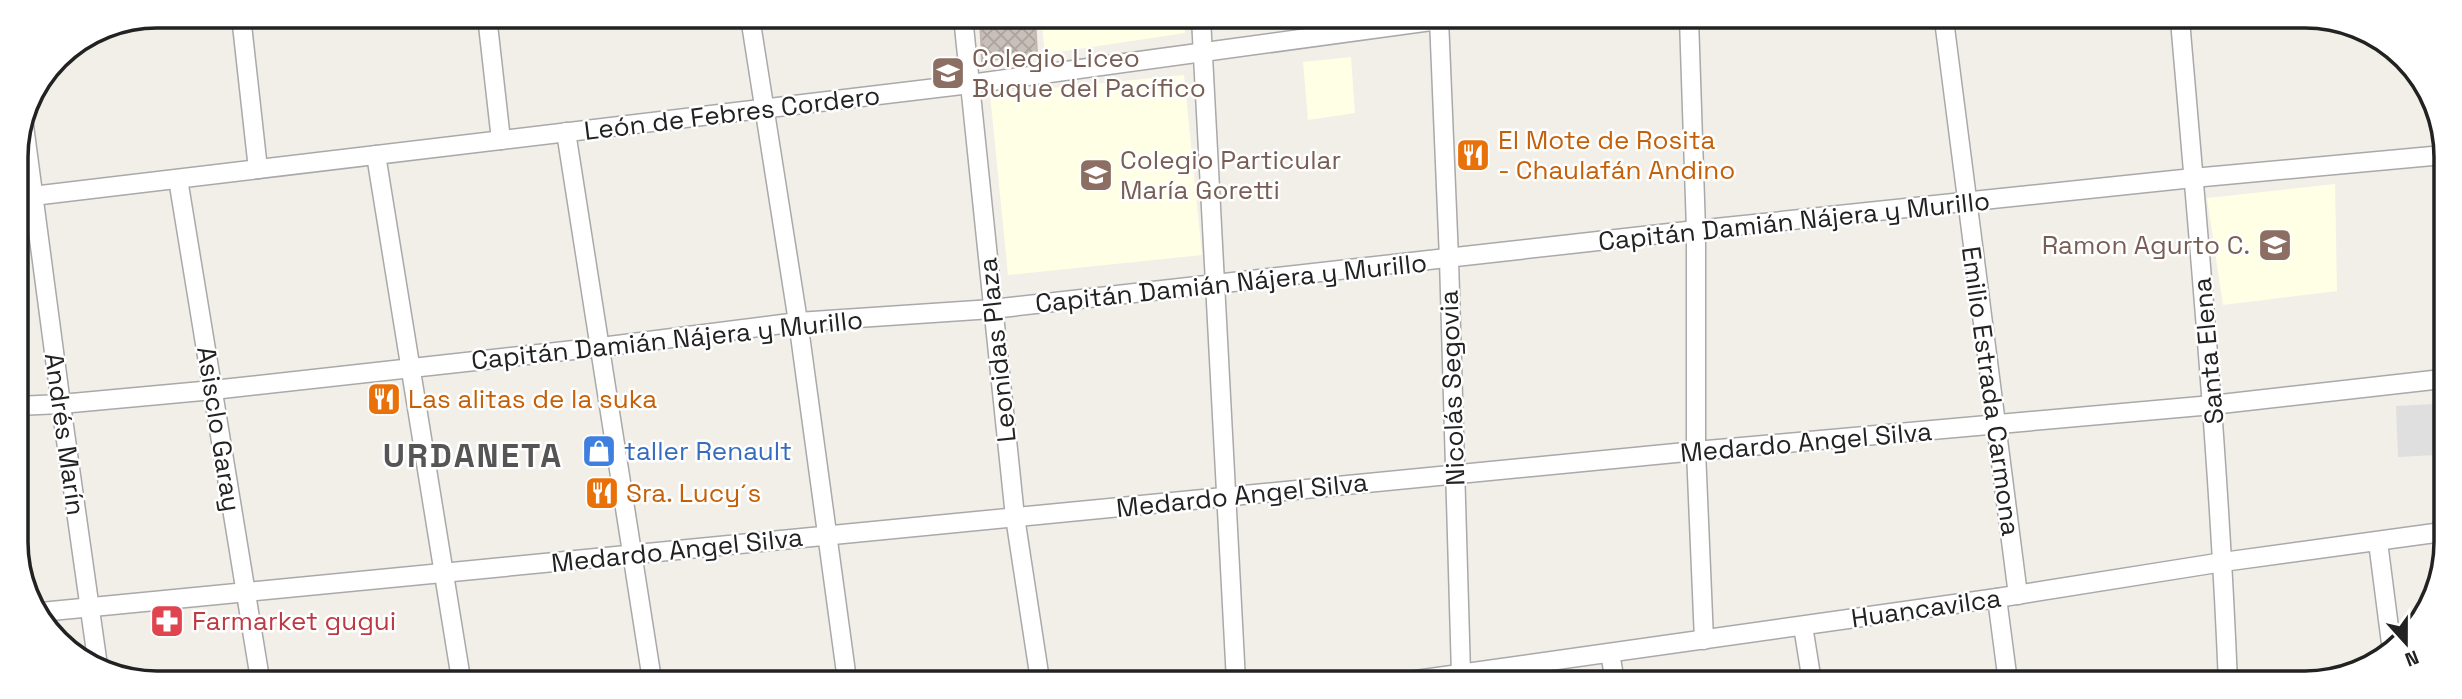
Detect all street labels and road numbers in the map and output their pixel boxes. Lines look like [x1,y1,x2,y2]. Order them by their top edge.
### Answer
street label: León de Febres Cordero [582,78,882,148]
street label: Capitán Damián Nájera y Murillo [1596,184,1992,258]
street label: Emilio Estrada Carmona [1954,244,2028,538]
street label: Capitán Damián Nájera y Murillo [1033,246,1429,320]
street label: Leonidas Plaza [970,256,1024,444]
street label: Santa Elena [2185,276,2231,426]
street label: Nicolás Segovia [1432,290,1472,486]
street label: Capitán Damián Nájera y Murillo [469,303,865,377]
street label: Asisclo Garay [189,344,249,514]
street label: Andrés Marín [37,351,93,517]
street label: Medardo Angel Silva [1679,414,1933,470]
street label: Medardo Angel Silva [1115,465,1369,525]
street label: Medardo Angel Silva [550,520,804,580]
street label: Huancavilca [1849,581,2003,635]

